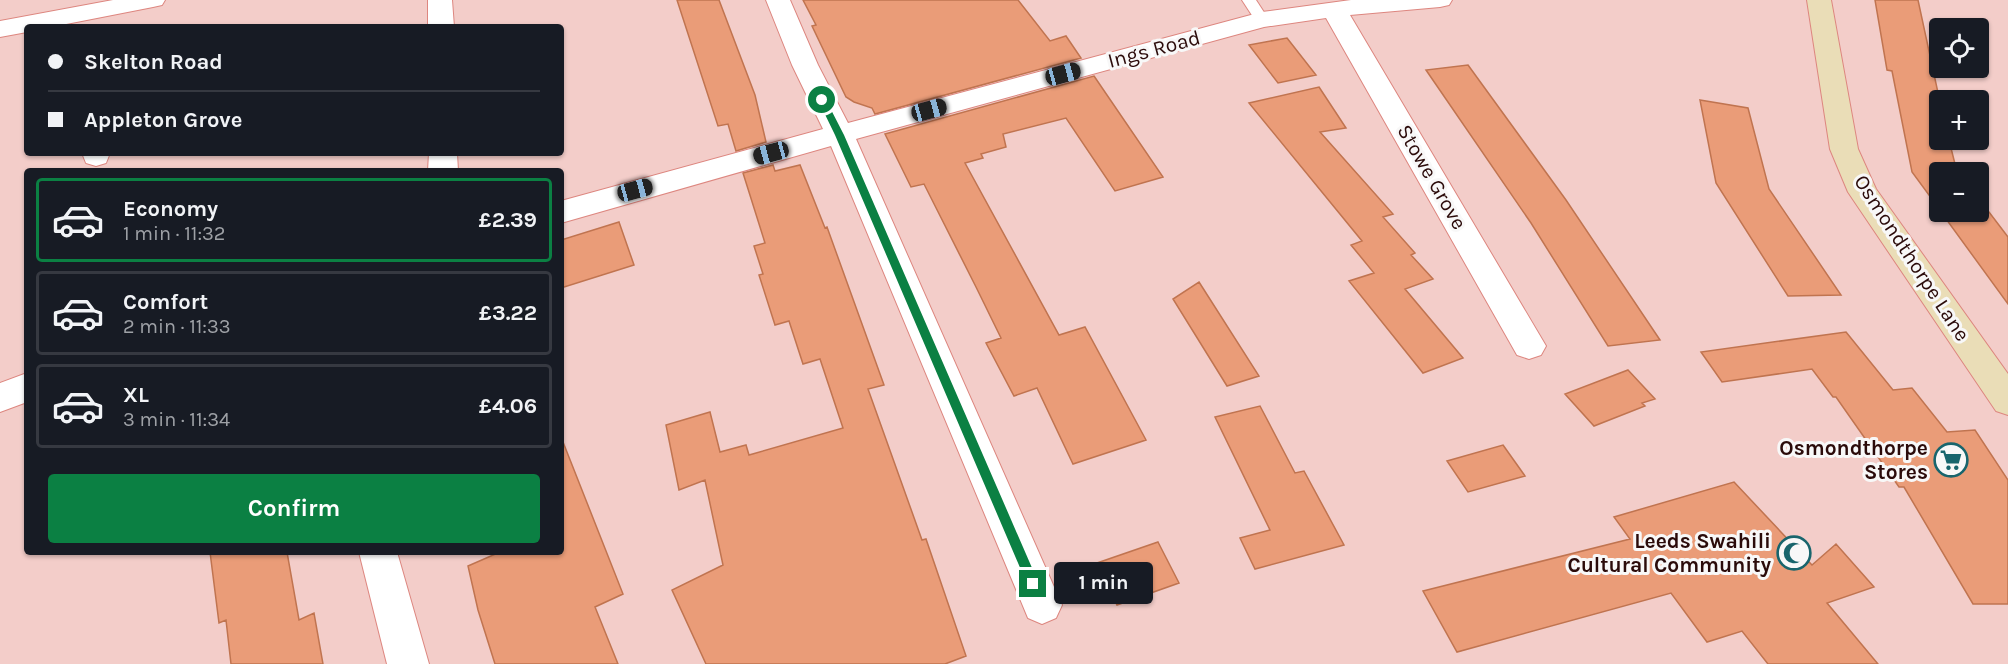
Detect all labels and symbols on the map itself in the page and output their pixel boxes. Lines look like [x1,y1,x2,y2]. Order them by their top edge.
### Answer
street label: Ings Road [1105,25,1203,73]
car [1043,61,1083,87]
route start [808,86,835,113]
car [909,97,949,123]
street label: Stowe Grove [1392,120,1472,234]
car [751,140,791,166]
street label: Osmondthorpe Lane [1849,170,1975,346]
car [615,177,655,203]
place label: Osmondthorpe Stores [1779,436,1928,484]
supermarket icon: Osmondthorpe Stores [1933,442,1969,478]
place label: Leeds Swahili Cultural Community [1567,529,1771,577]
mosque icon: Leeds Swahili Cultural Community [1776,535,1812,571]
callout: 1 min [1054,563,1153,605]
route end [1019,570,1046,597]

